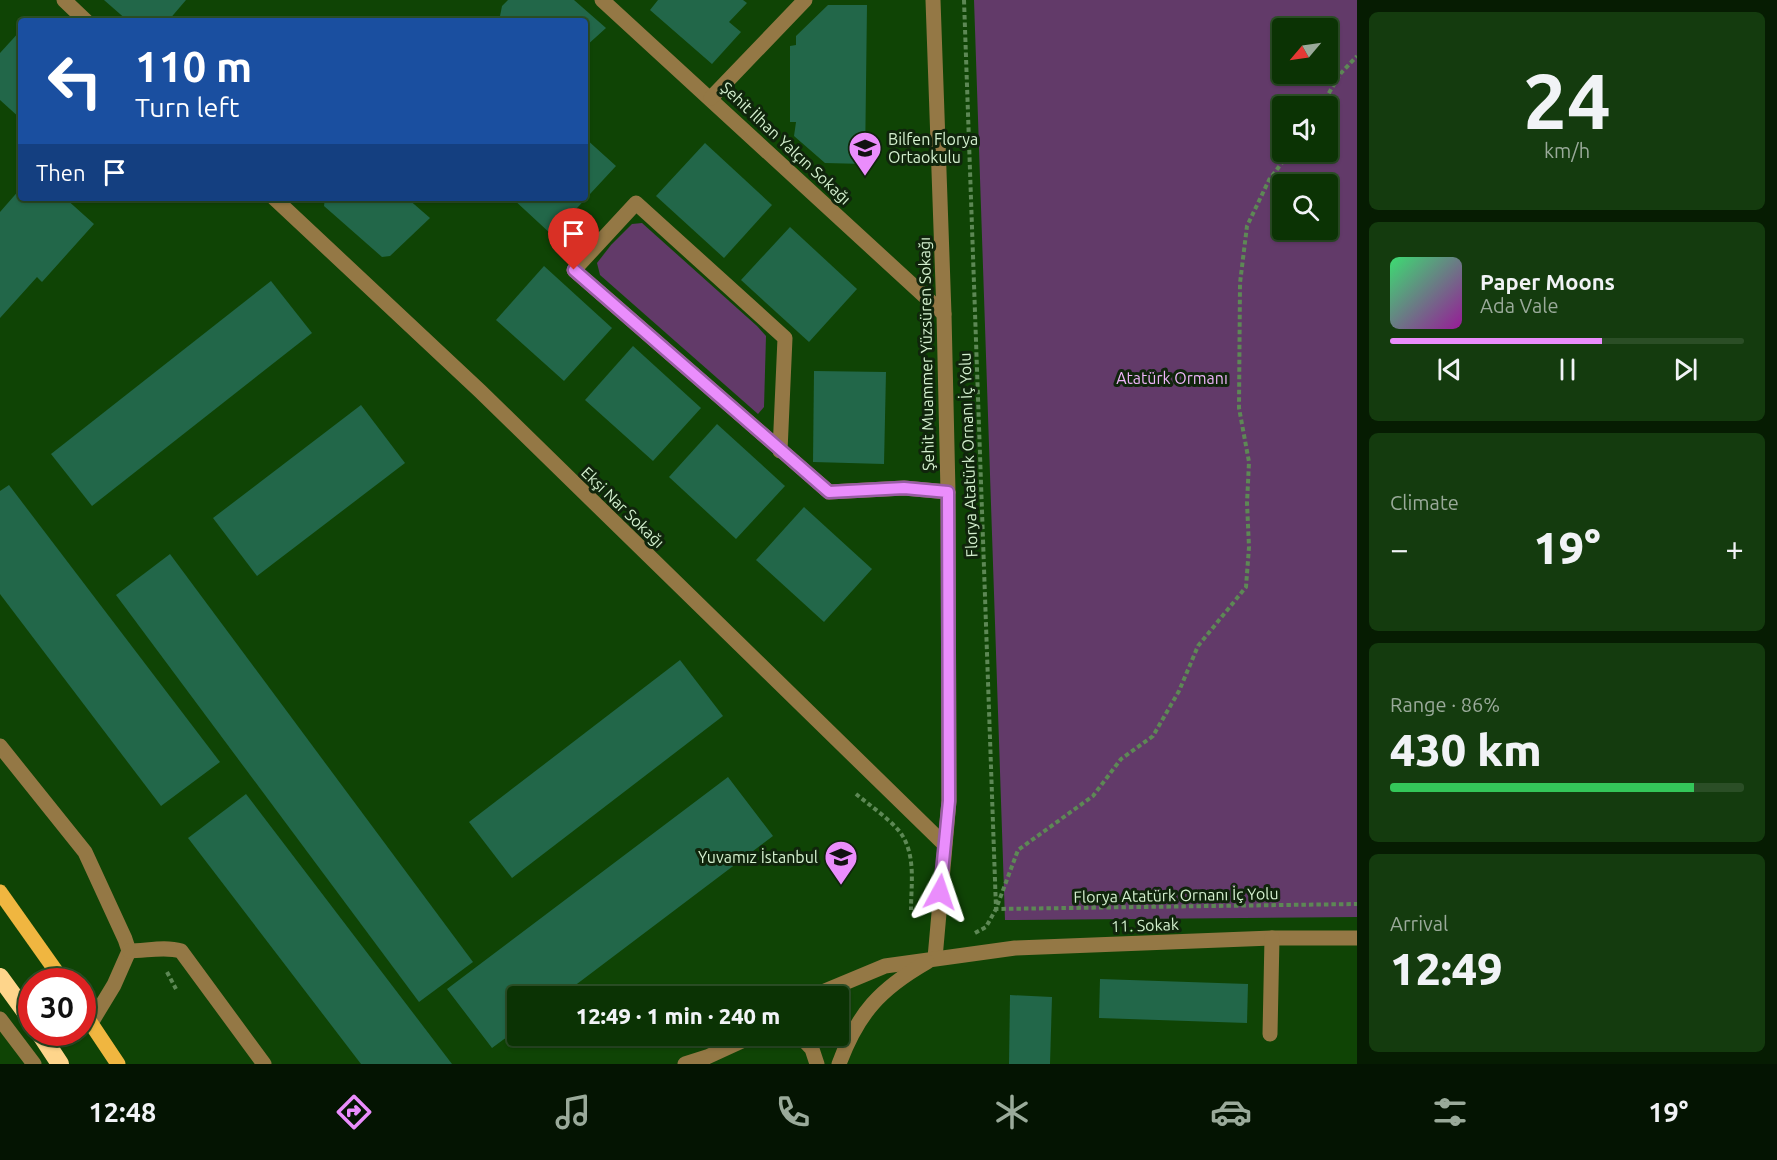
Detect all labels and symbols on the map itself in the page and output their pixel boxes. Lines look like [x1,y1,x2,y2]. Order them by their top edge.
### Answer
north arrow [1272,18,1338,84]
street label: Şehit İlhan Yalçın Sokağı [717,78,855,208]
school or university icon: Bilfen Florya Ortaokulu [847,130,883,177]
place label: Bilfen Florya Ortaokulu [888,130,978,166]
pin [548,208,599,270]
street label: Şehit Muammer Yüzsüren Sokağı [915,237,937,471]
street label: Florya Atatürk Ornanı İç Yolu [955,352,981,558]
park label: Atatürk Ormanı [1116,369,1228,387]
street label: Ekşi Nar Sokağı [578,463,668,551]
school or university icon: Yuvamız İstanbul [823,839,859,886]
place label: Yuvamız İstanbul [698,848,818,866]
position arrow [908,860,972,924]
street label: Florya Atatürk Ornanı İç Yolu [1073,884,1279,906]
street label: 11. Sokak [1111,915,1179,935]
speed limit sign: 30 [18,968,96,1046]

